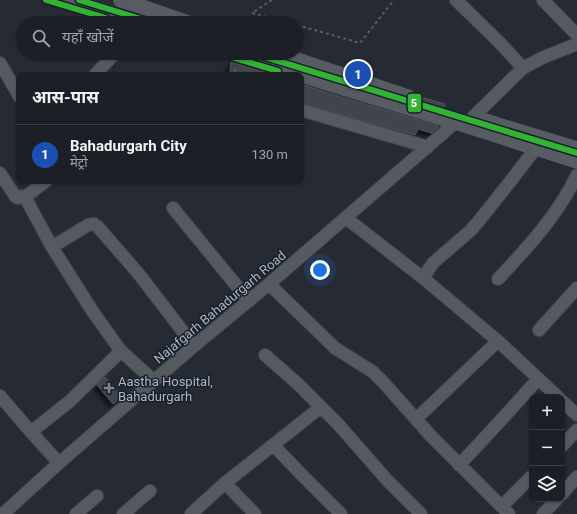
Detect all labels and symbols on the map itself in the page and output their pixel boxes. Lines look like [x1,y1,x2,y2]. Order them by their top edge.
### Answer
pin: 1 [345,59,371,89]
line badge: 5 [407,93,422,113]
text: 5 [411,97,417,110]
street label: Najafgarh Bahadurgarh Road [151,248,289,366]
your location [310,260,330,280]
place label: Aastha Hospital, Bahadurgarh [118,374,213,404]
marker: Aastha Hospital, Bahadurgarh [103,382,115,394]

